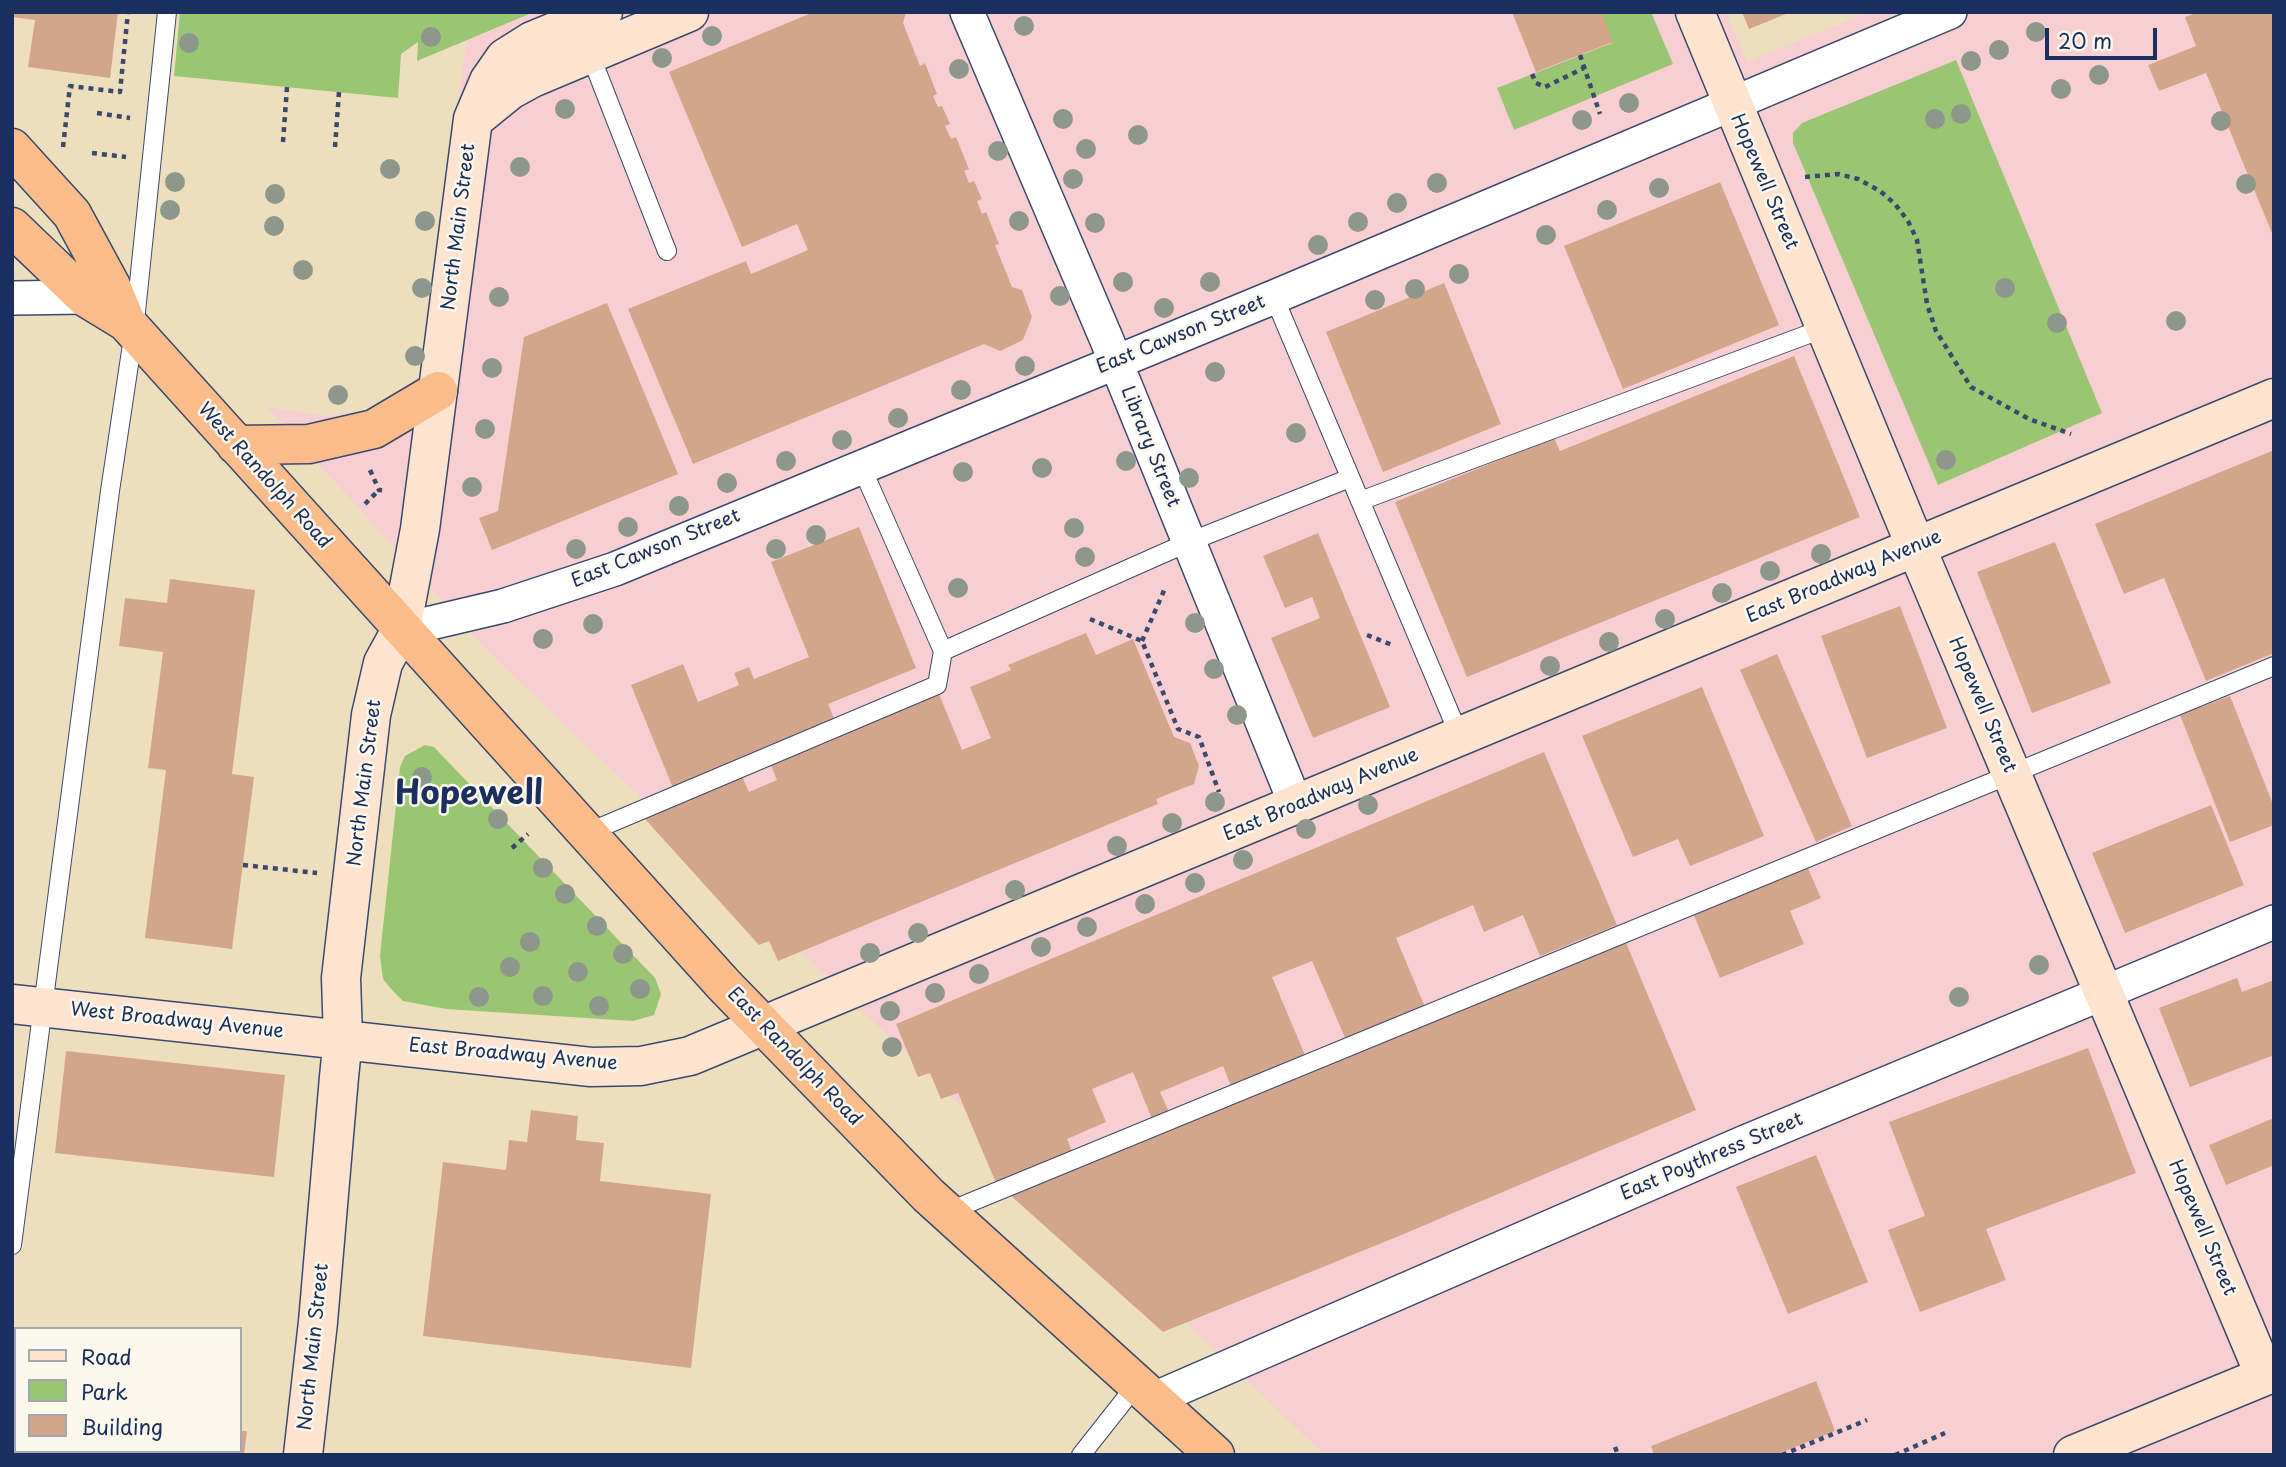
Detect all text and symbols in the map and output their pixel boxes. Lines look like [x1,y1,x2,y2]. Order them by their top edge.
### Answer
scale bar [2048,14,2160,58]
text: 20 m [2058,24,2112,56]
street label: Hopewell Street [1725,111,1803,253]
street label: North Main Street [437,142,481,312]
street label: East Cawson Street [1093,291,1269,379]
street label: Library Street [1115,383,1185,511]
street label: West Randolph Road [192,398,336,554]
street label: East Cawson Street [568,505,744,593]
street label: East Broadway Avenue [1743,526,1945,628]
street label: Hopewell Street [1943,634,2021,776]
street label: North Main Street [343,698,387,868]
street label: East Broadway Avenue [1220,744,1422,846]
district label: Hopewell [395,775,543,815]
street label: East Randolph Road [722,983,866,1131]
street label: West Broadway Avenue [69,998,285,1044]
street label: East Broadway Avenue [408,1035,618,1075]
street label: East Poythress Street [1617,1108,1807,1206]
street label: Hopewell Street [2163,1157,2241,1299]
street label: North Main Street [294,1262,334,1432]
legend [14,1327,242,1453]
text: Road [81,1340,132,1372]
text: Park [81,1375,128,1407]
text: Building [81,1410,163,1442]

